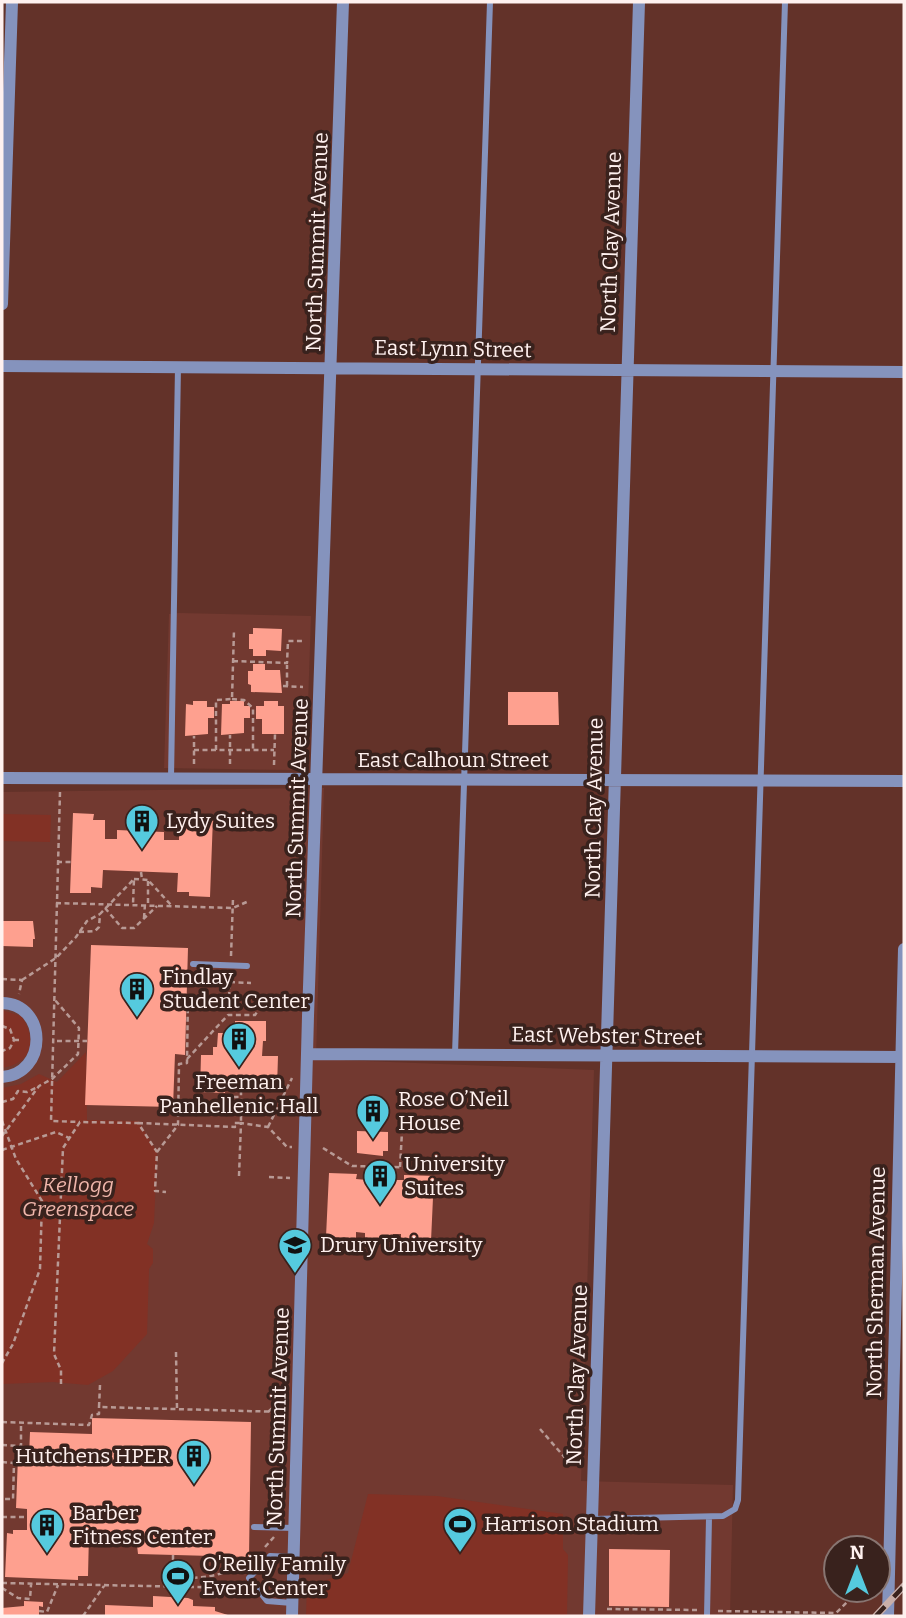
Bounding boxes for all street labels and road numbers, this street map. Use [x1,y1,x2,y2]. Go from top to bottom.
street label: North Summit Avenue [300,132,334,352]
street label: North Clay Avenue [595,151,627,333]
street label: East Lynn Street [374,335,532,363]
street label: North Summit Avenue [280,698,314,918]
street label: North Clay Avenue [579,717,609,899]
street label: East Calhoun Street [357,747,549,773]
street label: East Webster Street [511,1021,703,1051]
street label: North Sherman Avenue [861,1166,891,1398]
street label: North Clay Avenue [561,1284,593,1466]
street label: North Summit Avenue [261,1307,295,1527]

